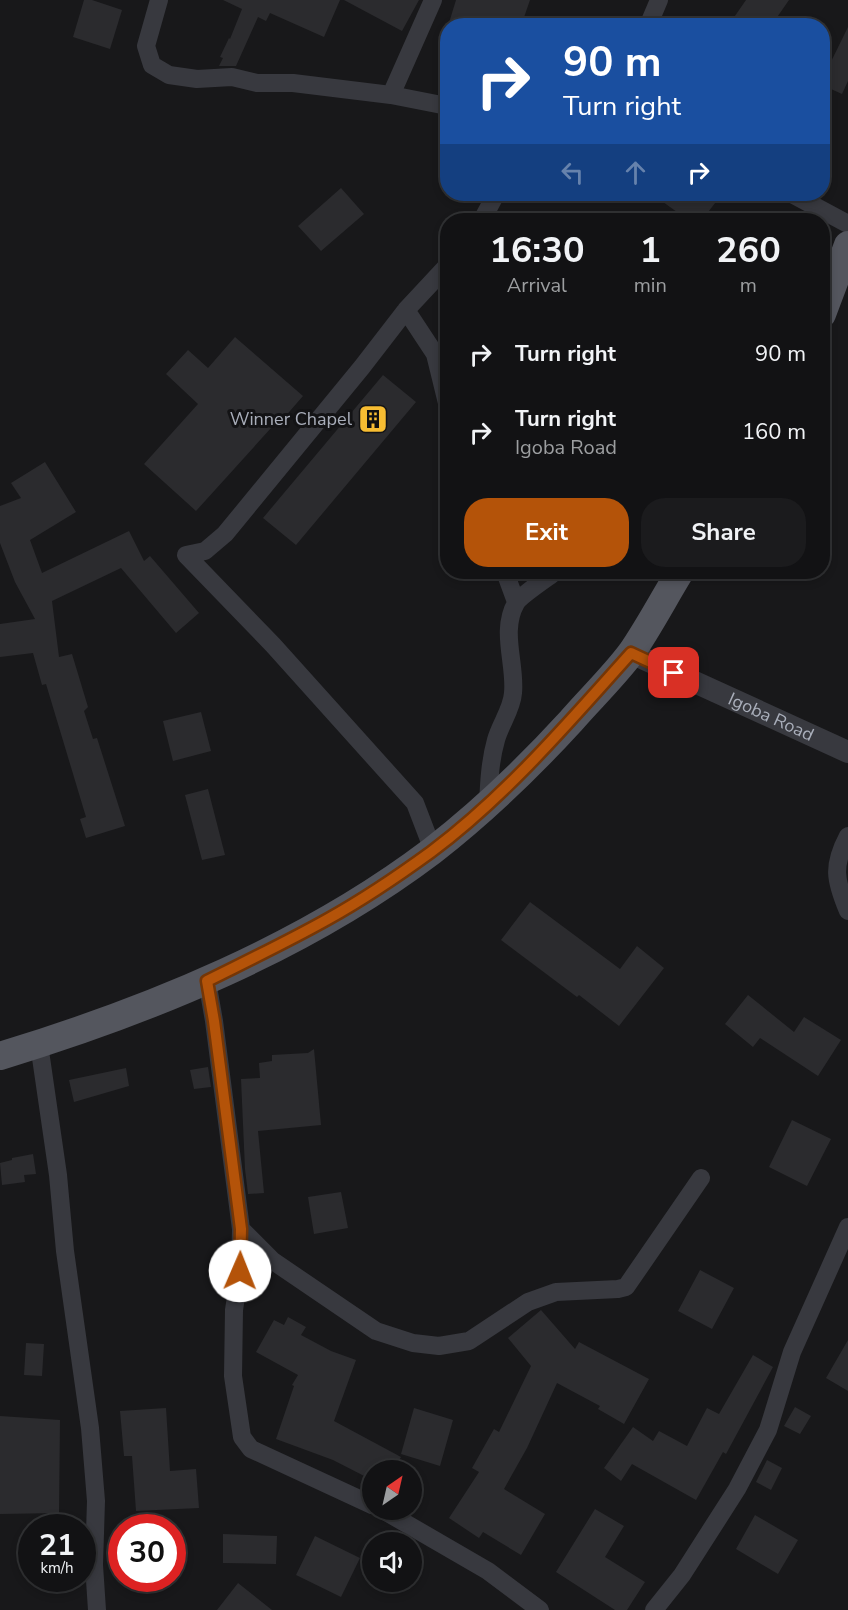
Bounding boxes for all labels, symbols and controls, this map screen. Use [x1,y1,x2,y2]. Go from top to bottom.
text: 90 m [563,34,662,91]
icon: right [464,42,542,120]
text: Turn right [563,88,681,125]
icon: left [556,156,589,189]
icon: ahead [619,156,652,189]
icon: right [682,156,715,189]
text: 16:30 [489,226,585,275]
text: 1 [639,226,661,275]
text: 260 [716,226,781,275]
text: Arrival [507,272,567,299]
text: min [634,272,667,299]
text: m [740,272,757,299]
icon: right [464,338,497,371]
text: Turn right [515,339,616,369]
text: 90 m [755,339,806,369]
building icon: Winner Chapel [357,403,389,435]
text: Turn right [515,404,616,434]
place label: Winner Chapel [230,407,353,431]
icon: right [464,416,497,449]
text: 160 m [742,417,806,447]
text: Igoba Road [515,434,617,461]
button: Exit [464,498,629,567]
button: Share [641,498,806,567]
pin [648,647,699,698]
icon: arrive [657,656,690,689]
street label: Igoba Road [724,687,818,747]
position arrow [208,1239,272,1303]
north arrow [362,1460,422,1520]
map controls [362,1460,422,1592]
speed limit sign: 30 [108,1514,186,1592]
text: 21 [39,1525,75,1566]
button: sound [362,1532,422,1592]
text: km/h [40,1558,74,1578]

